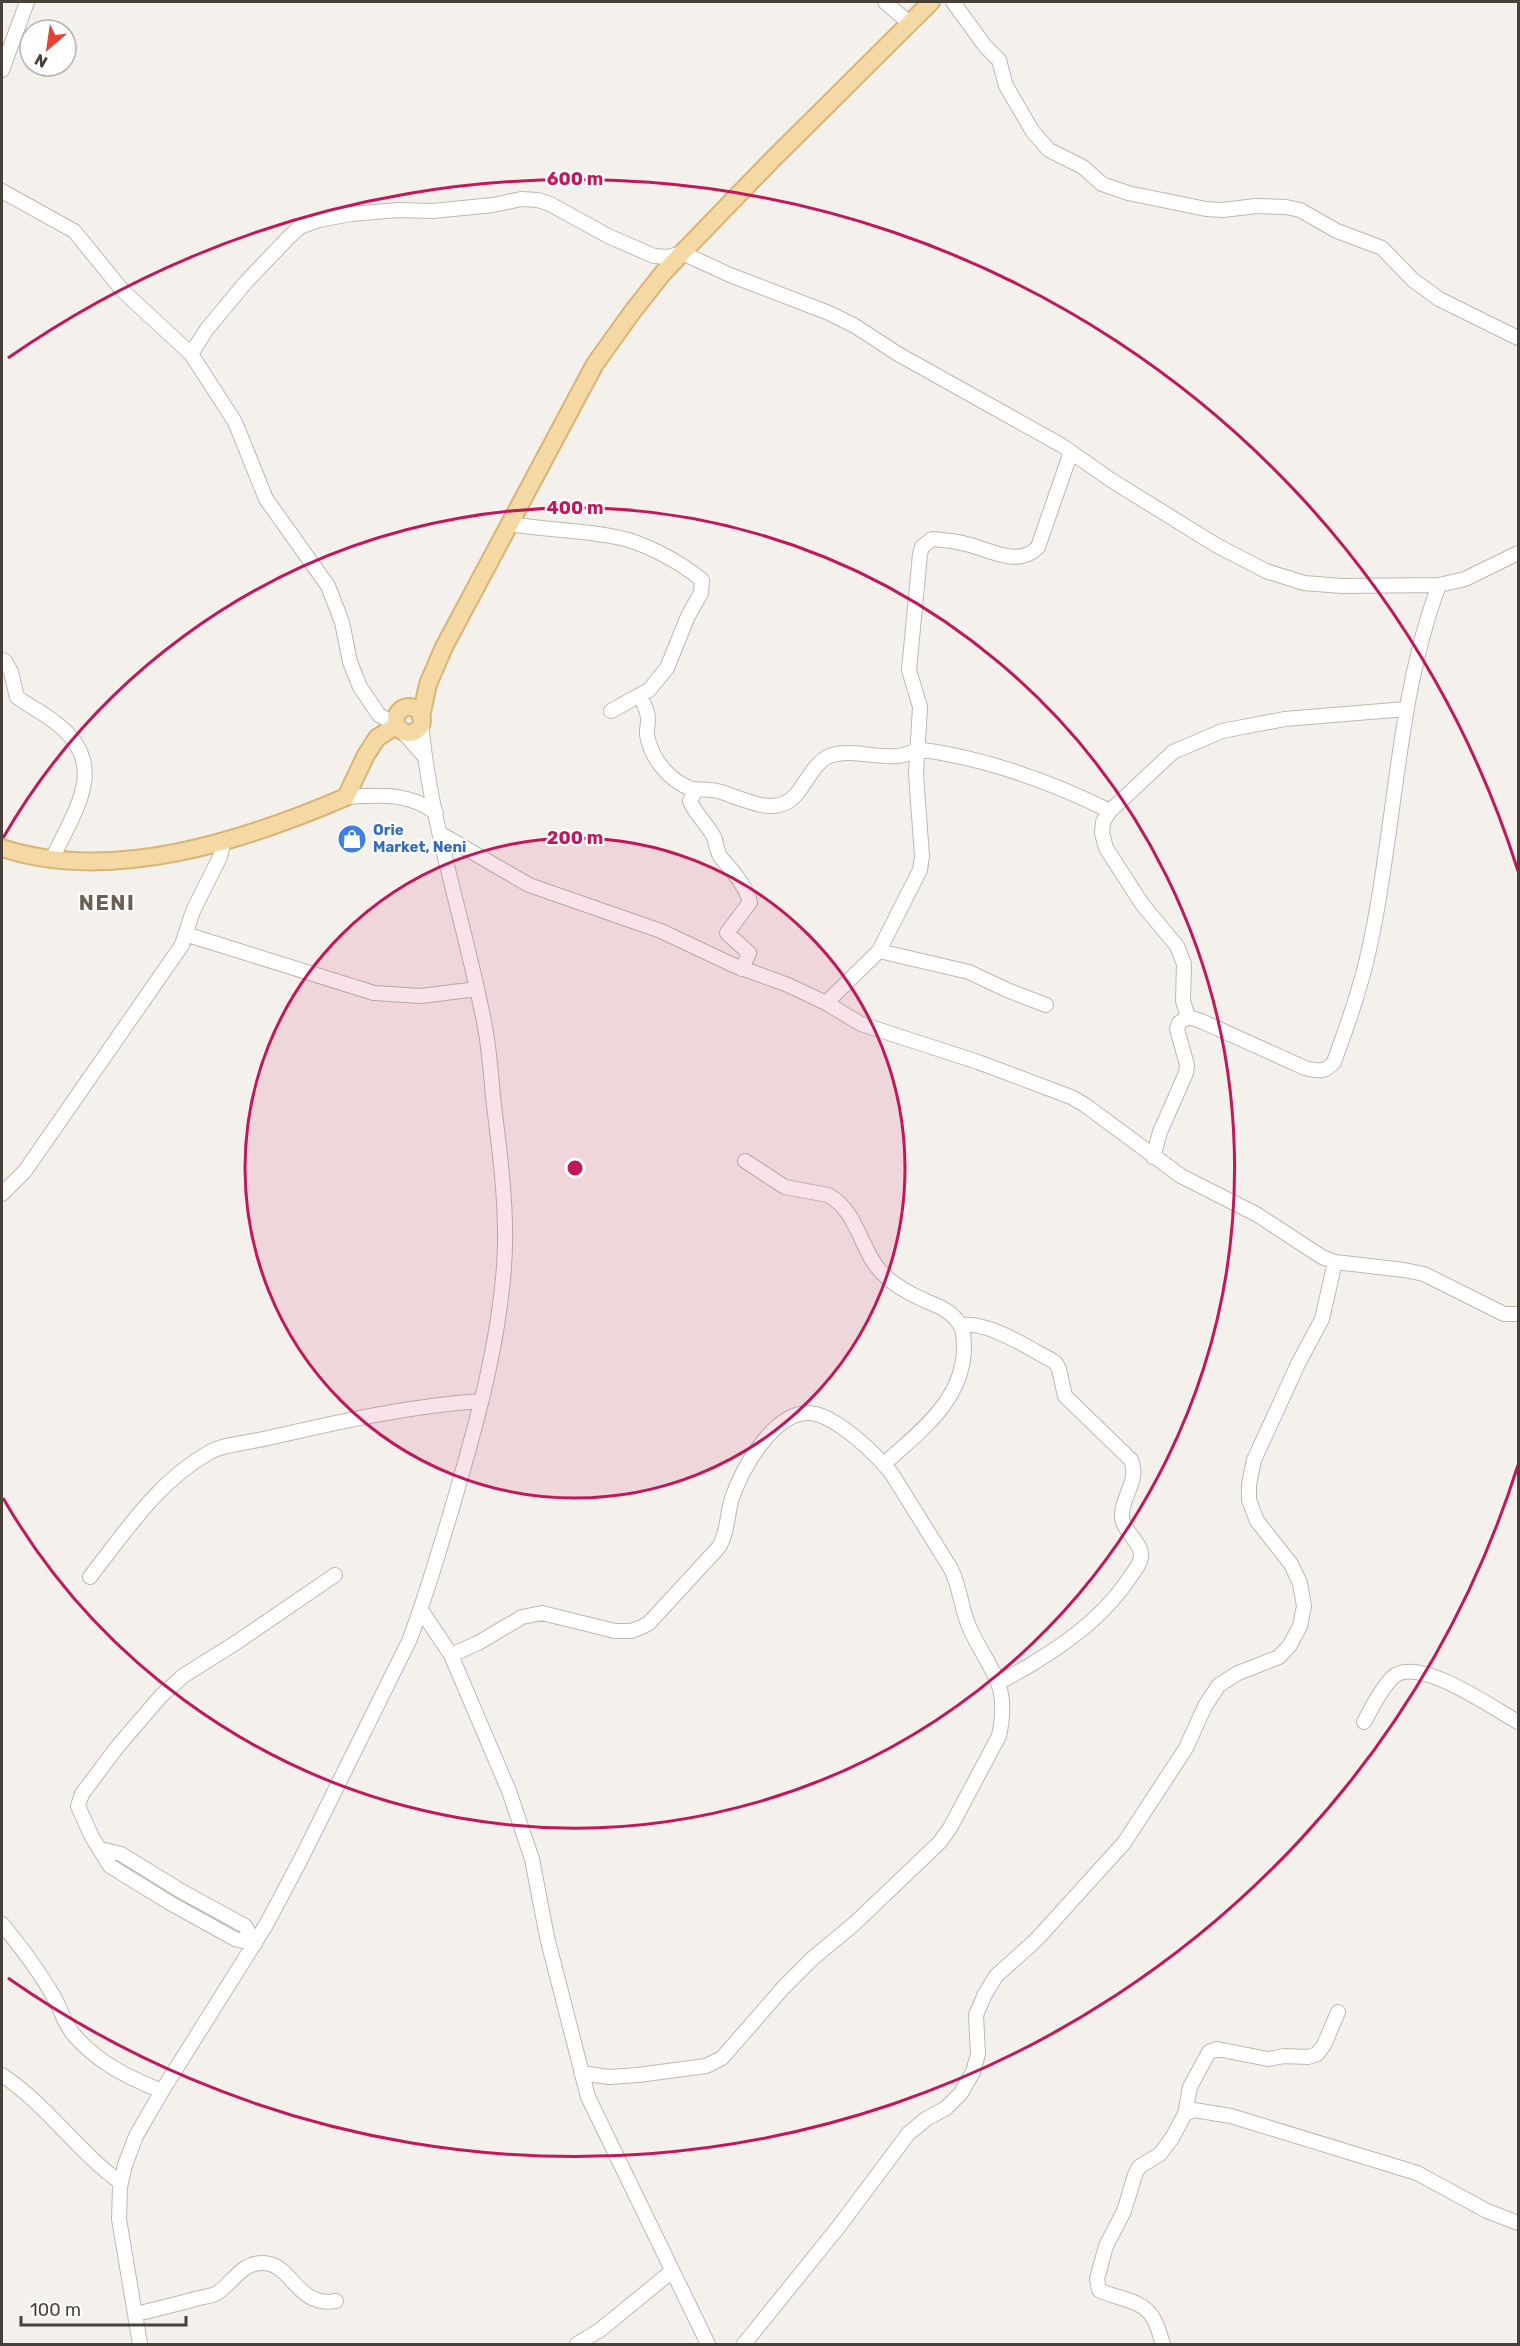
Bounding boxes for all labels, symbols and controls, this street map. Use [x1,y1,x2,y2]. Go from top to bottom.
north arrow [18,18,78,78]
text: N [31,50,51,72]
text: 600 m [547,168,603,190]
text: 400 m [546,497,604,519]
place label: Orie Market, Neni [373,821,466,856]
shop icon: Orie Market, Neni [336,823,368,855]
text: 200 m [547,827,603,849]
district label: NENI [79,890,135,915]
centre of rings [565,1158,585,1178]
scale bar [21,2289,186,2327]
text: 100 m [30,2299,81,2321]

